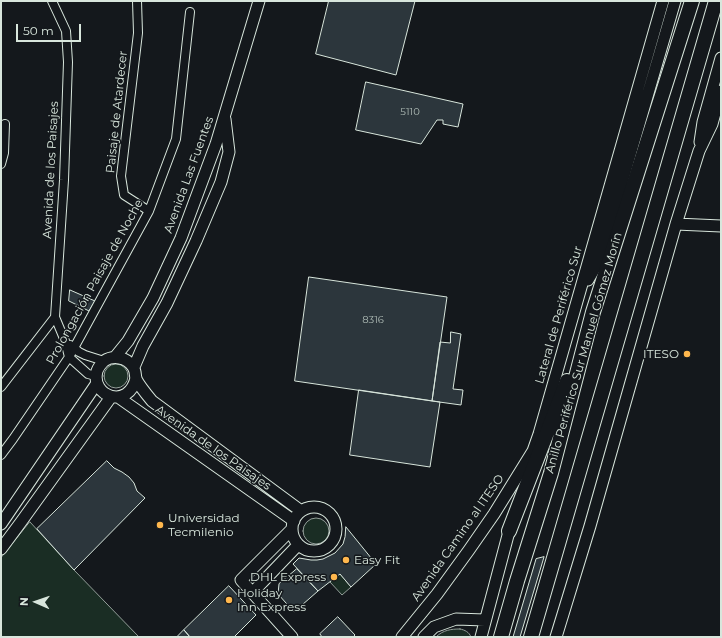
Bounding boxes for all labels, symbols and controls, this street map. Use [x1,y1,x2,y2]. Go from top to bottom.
scale bar [18,16,83,42]
text: 50 m [23,23,54,38]
street label: Paisaje de Atardecer [103,50,131,174]
street label: Avenida de los Paisajes [40,101,62,239]
house number: 5110 [400,106,420,118]
street label: Avenida Las Fuentes [161,115,217,235]
street label: Prolongación Paisaje de Noche [43,197,147,367]
street label: Anillo Periférico Sur Manuel Gómez Morín [543,231,625,475]
street label: Lateral de Periférico Sur [532,244,586,386]
house number: 8316 [362,314,384,326]
place label: ITESO [643,347,679,361]
marker: ITESO [682,349,692,359]
street label: Avenida de los Paisajes [152,403,274,493]
street label: Avenida Camino al ITESO [409,472,507,604]
place label: Universidad Tecmilenio [168,511,240,539]
marker: Universidad Tecmilenio [155,520,165,530]
place label: Easy Fit [354,553,400,567]
marker: Easy Fit [341,555,351,565]
place label: DHL Express [250,570,326,584]
marker: DHL Express [329,572,339,582]
north arrow [16,582,56,622]
place label: Holiday Inn Express [237,586,306,614]
marker: Holiday Inn Express [224,595,234,605]
text: N [17,597,31,606]

